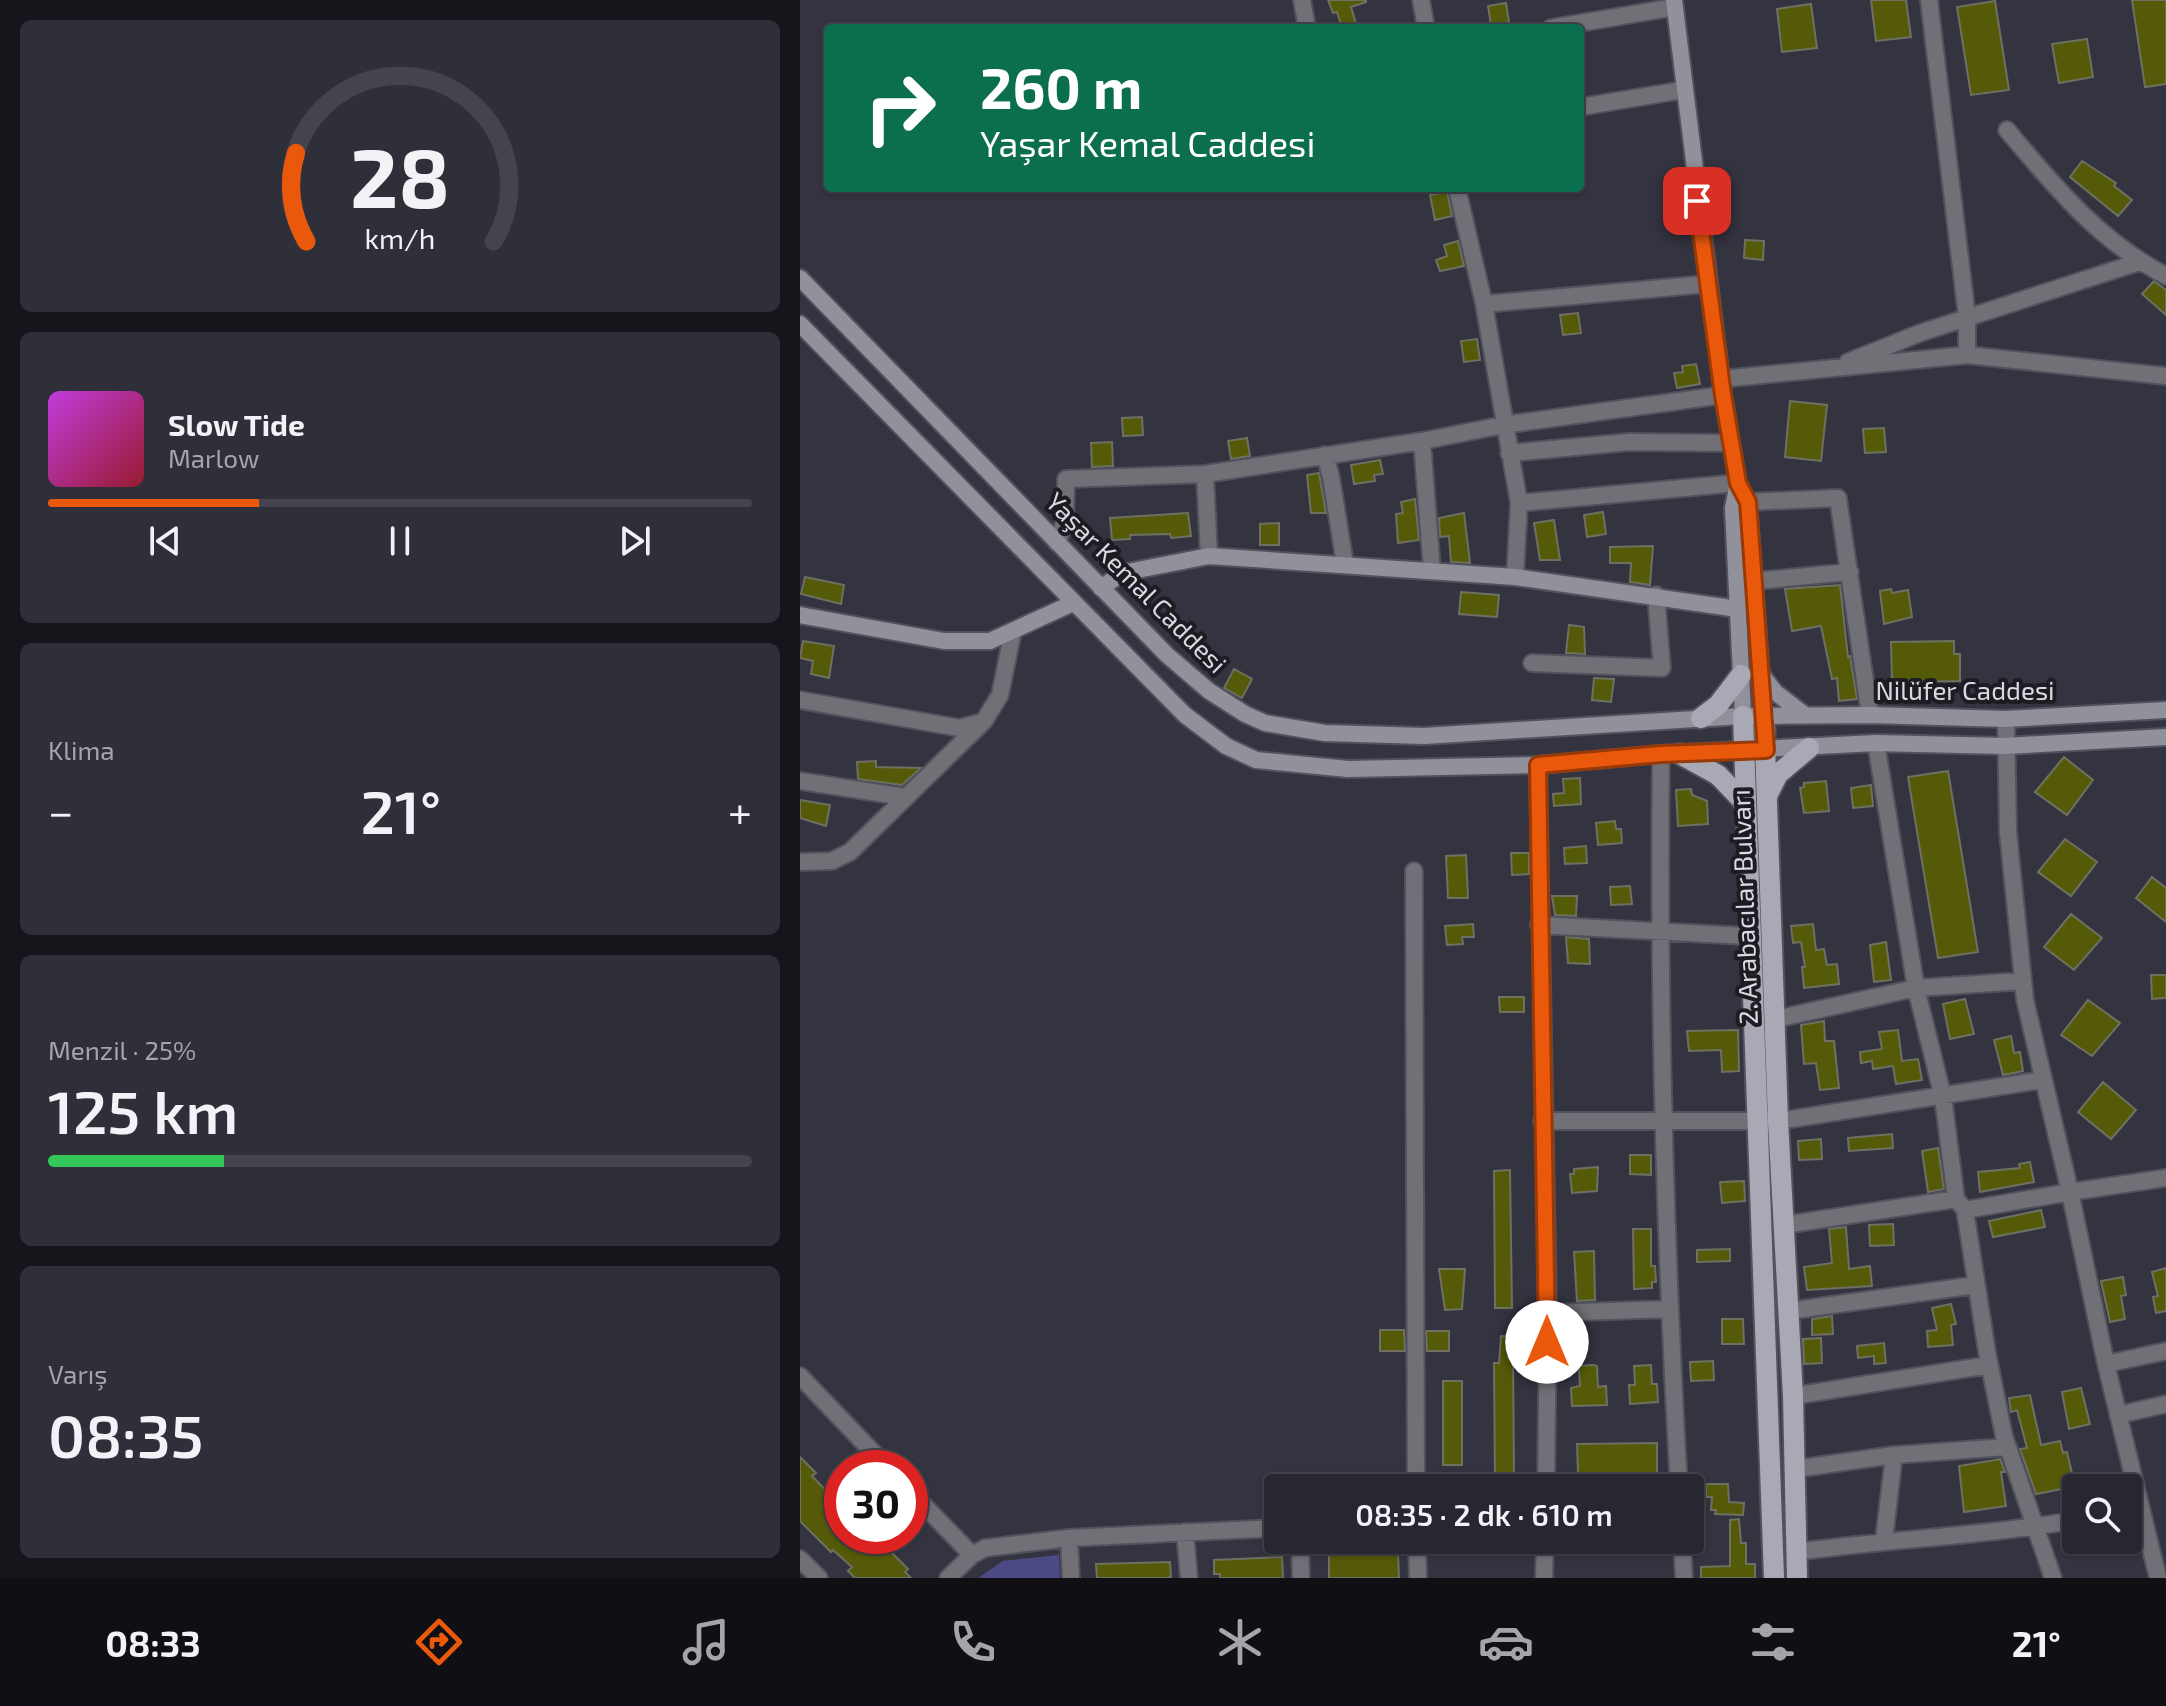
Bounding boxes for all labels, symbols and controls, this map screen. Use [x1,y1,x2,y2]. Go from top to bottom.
text: 260 m [980,53,1142,120]
icon: right [848,56,952,160]
text: Yaşar Kemal Caddesi [980,121,1315,164]
text: 28 [350,124,450,224]
pin [1663,167,1731,235]
icon: arrive [1675,179,1719,223]
text: km/h [365,220,435,255]
text: Slow Tide [168,406,305,442]
text: Marlow [168,442,259,473]
street label: Yaşar Kemal Caddesi [1039,485,1234,680]
icon: previous [143,519,187,563]
icon: pause [378,519,422,563]
icon: next [613,519,657,563]
street label: Nilüfer Caddesi [1875,674,2055,705]
text: Klima [48,734,115,765]
text: 21° [360,774,441,846]
text: − [48,784,74,837]
text: + [728,784,752,837]
street label: 2. Arabacılar Bulvarı [1724,789,1763,1025]
text: Menzil · 25% [48,1034,196,1065]
text: 125 km [48,1074,238,1146]
position arrow [1505,1300,1589,1384]
text: Varış [48,1358,108,1389]
text: 08:35 [48,1398,203,1470]
speed limit sign: 30 [824,1450,928,1554]
map controls [2062,1474,2142,1554]
button: search [2062,1474,2142,1554]
text: 08:35 · 2 dk · 610 m [1355,1496,1613,1532]
icon: directions [411,1614,467,1670]
icon: music [678,1614,734,1670]
icon: phone [945,1614,1001,1670]
icon: climate [1212,1614,1268,1670]
icon: car [1478,1614,1534,1670]
icon: filters [1745,1614,1801,1670]
text: 08:33 [105,1621,201,1664]
text: 21° [2012,1621,2061,1664]

